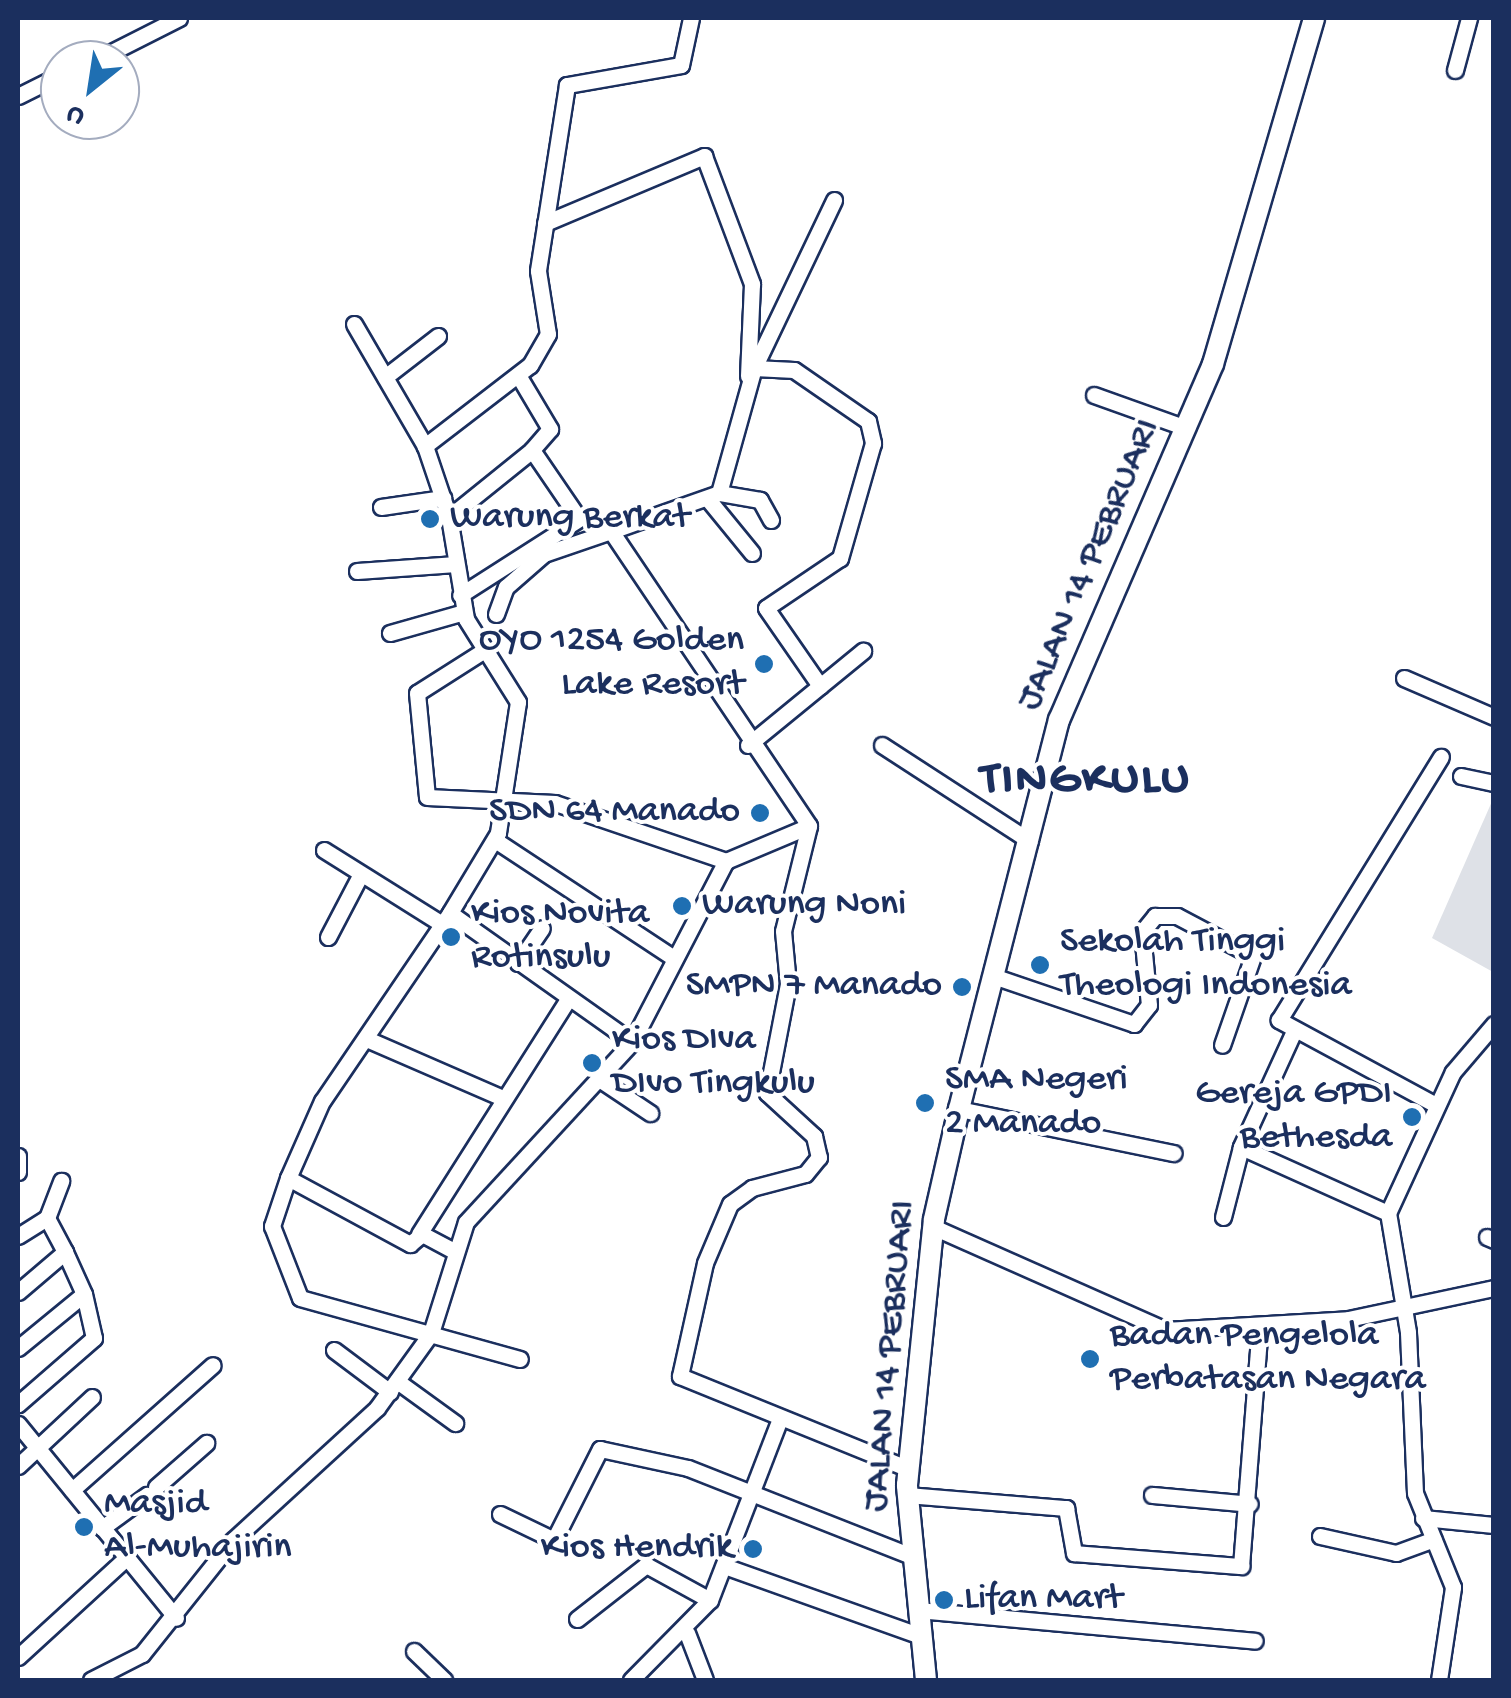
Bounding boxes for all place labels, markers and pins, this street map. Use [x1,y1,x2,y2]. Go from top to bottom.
place label: Warung Berkat [450,496,689,542]
marker: Warung Berkat [419,508,441,530]
place label: OYO 1254 Golden Lake Resort [479,619,744,708]
marker: OYO 1254 Golden Lake Resort [753,653,775,675]
place label: SDN 64 Manado [489,790,740,836]
marker: SDN 64 Manado [749,802,771,824]
place label: Warung Noni [702,883,906,929]
place label: Kios Novita Rotinsulu [471,892,649,982]
marker: Warung Noni [671,895,693,917]
place label: Sekolah Tinggi Theologi Indonesia [1060,920,1351,1009]
marker: Kios Novita Rotinsulu [440,926,462,948]
marker: Sekolah Tinggi Theologi Indonesia [1029,954,1051,976]
place label: SMPN 7 Manado [686,964,942,1010]
marker: SMPN 7 Manado [951,976,973,998]
place label: Kios DIva DIvo Tingkulu [612,1018,815,1108]
marker: Kios DIva DIvo Tingkulu [581,1052,603,1074]
place label: SMA Negeri 2 Manado [945,1058,1128,1148]
place label: Gereja GPDI Bethesda [1195,1072,1392,1162]
marker: SMA Negeri 2 Manado [914,1092,936,1114]
marker: Gereja GPDI Bethesda [1401,1106,1423,1128]
place label: Badan Pengelola Perbatasan Negara [1110,1314,1426,1404]
marker: Badan Pengelola Perbatasan Negara [1079,1348,1101,1370]
place label: Masjid Al-Muhajirin [104,1482,291,1572]
marker: Masjid Al-Muhajirin [73,1516,95,1538]
place label: Kios Hendrik [541,1526,733,1572]
marker: Kios Hendrik [742,1538,764,1560]
place label: Lifan Mart [964,1577,1122,1623]
marker: Lifan Mart [933,1589,955,1611]

